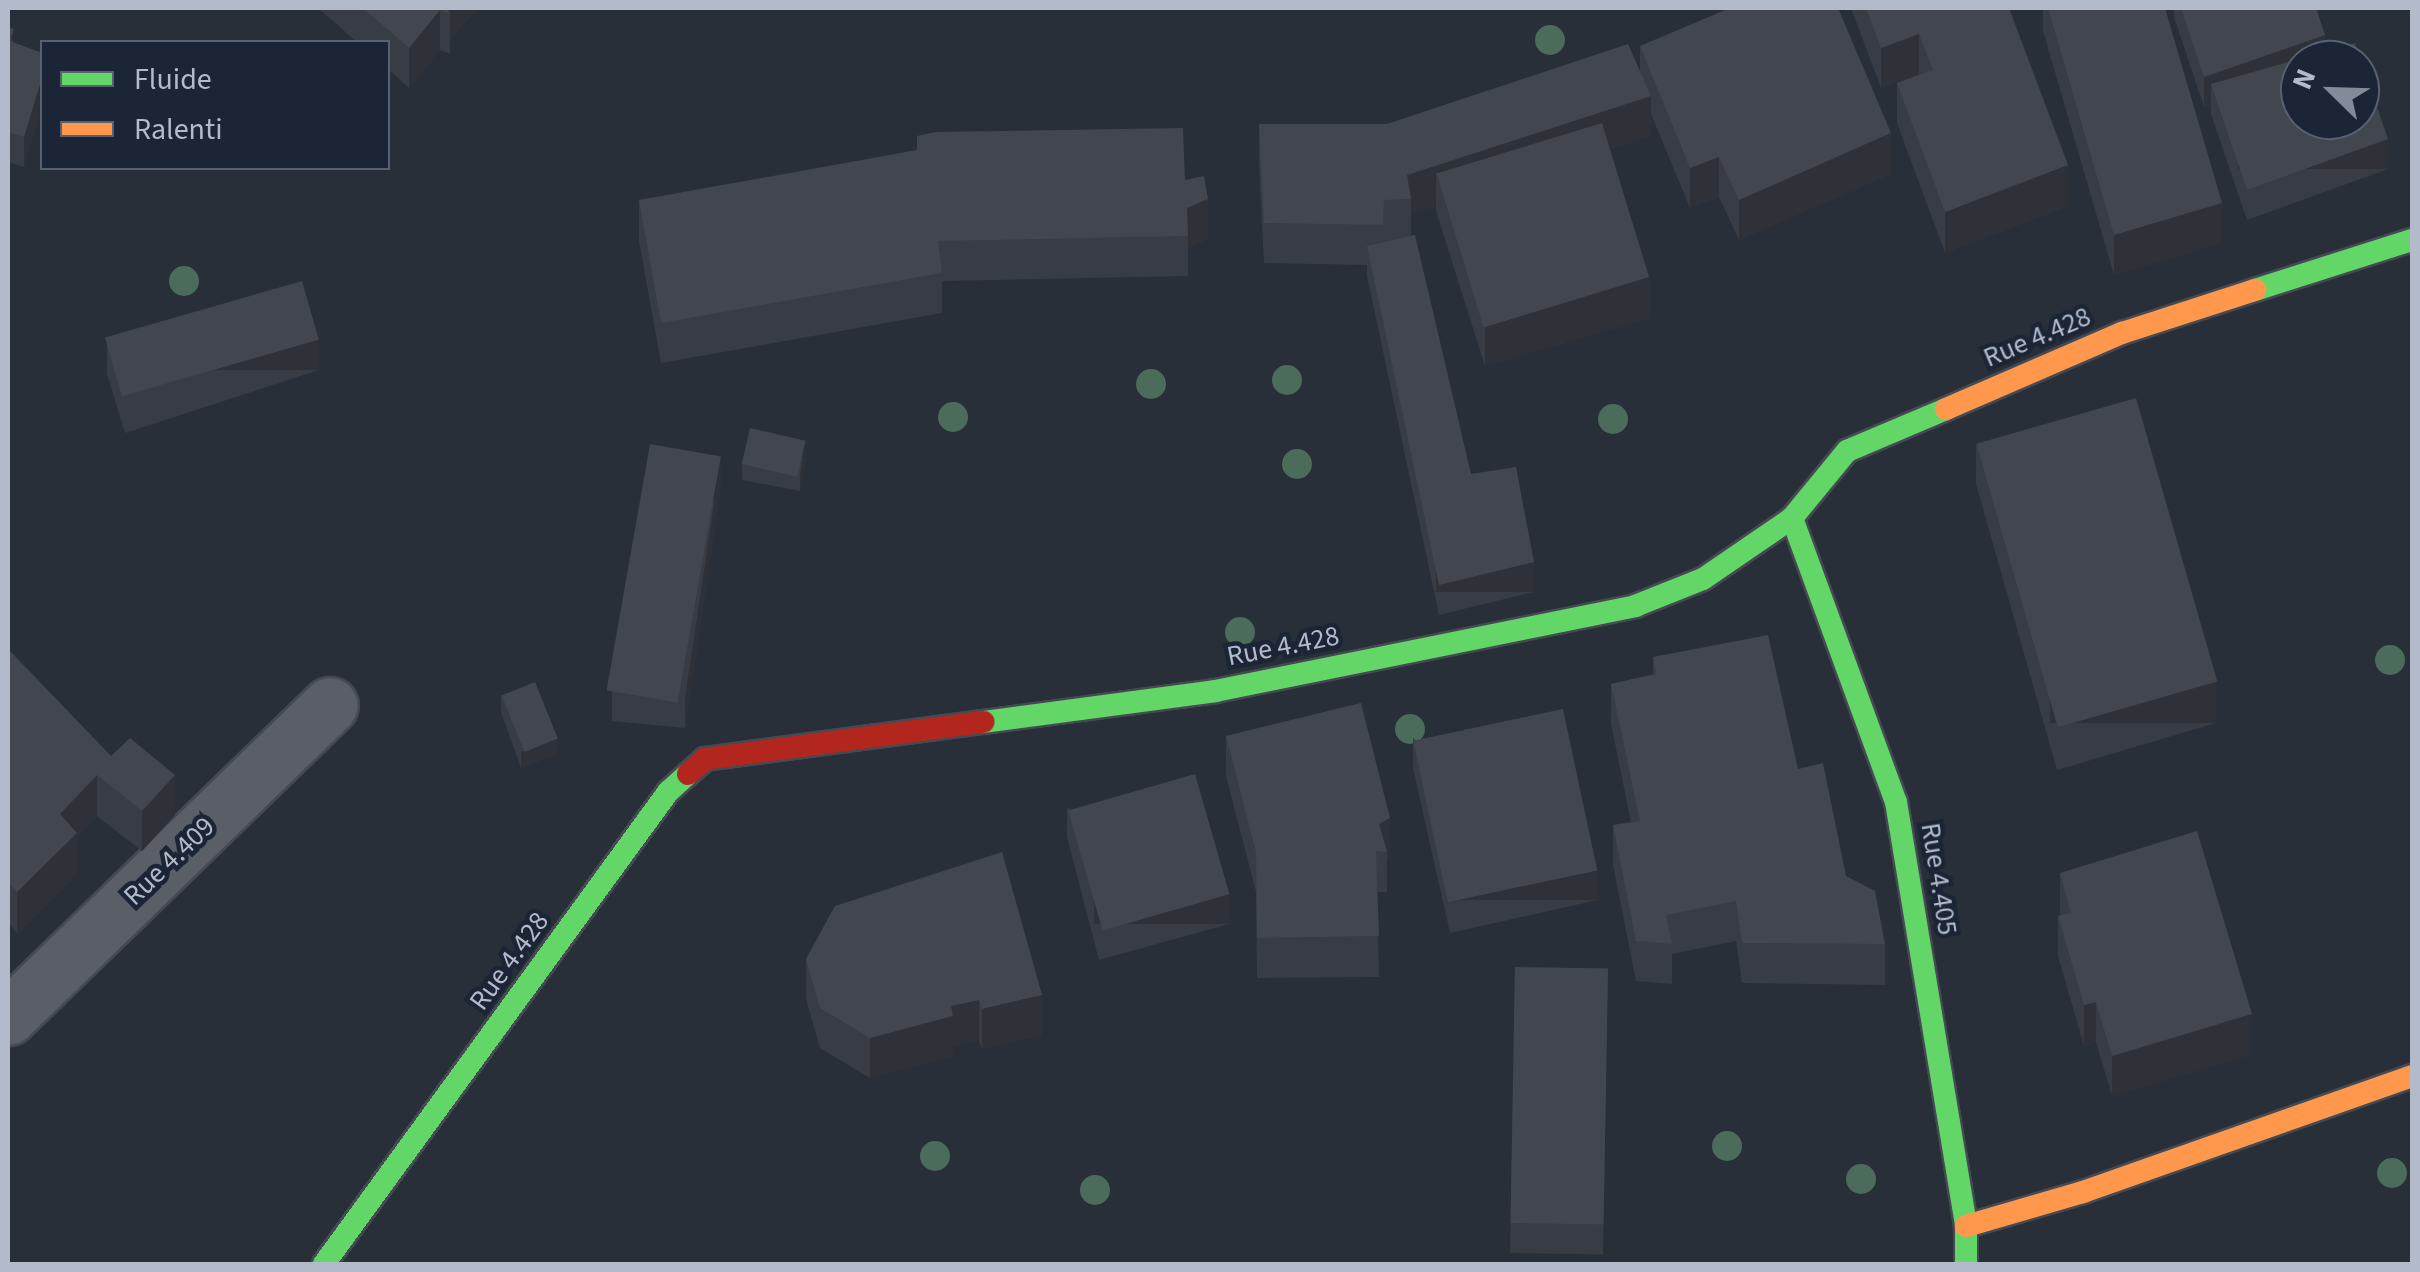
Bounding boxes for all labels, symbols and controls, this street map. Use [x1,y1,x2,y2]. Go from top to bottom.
legend [40,40,390,170]
north arrow [2280,40,2380,140]
text: Fluide [134,58,212,101]
text: N [2282,63,2326,95]
text: Ralenti [134,108,223,151]
street label: Rue 4.428 [1978,299,2096,375]
street label: Rue 4.428 [1224,619,1342,673]
street label: Rue 4.409 [117,810,221,912]
street label: Rue 4.405 [1914,820,1964,938]
street label: Rue 4.428 [462,905,556,1017]

